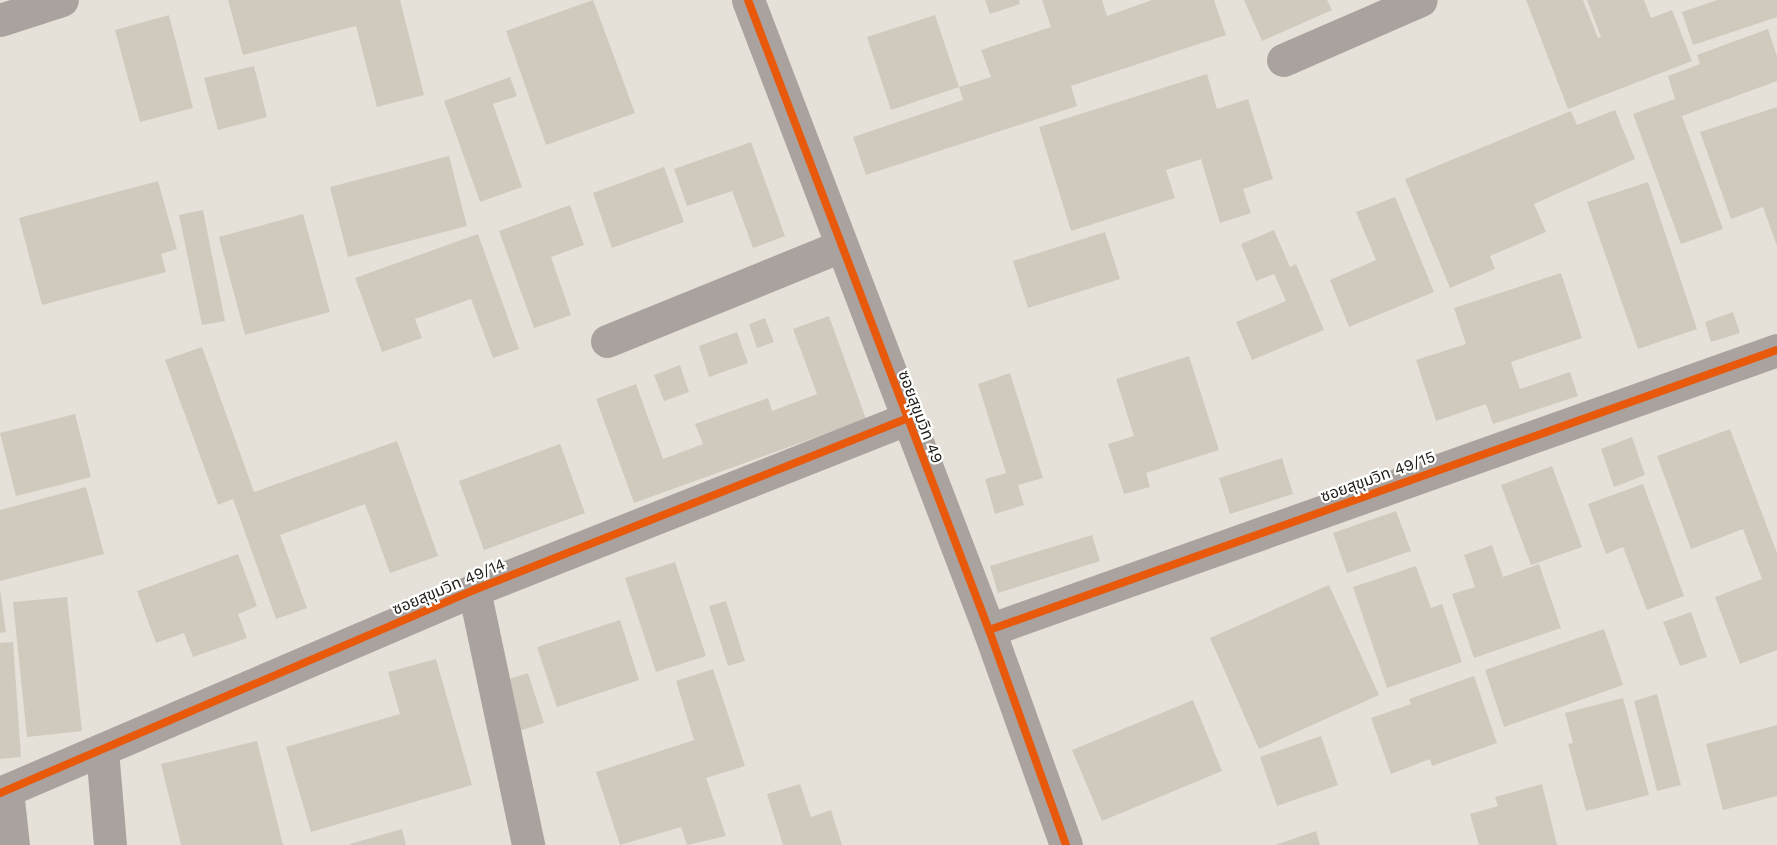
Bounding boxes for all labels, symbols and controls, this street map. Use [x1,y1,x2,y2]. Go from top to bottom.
street label: ซอยสุขุมวิท 49 [893,368,947,466]
street label: ซอยสุขุมวิท 49/15 [1318,447,1438,507]
street label: ซอยสุขุมวิท 49/14 [390,555,508,619]

